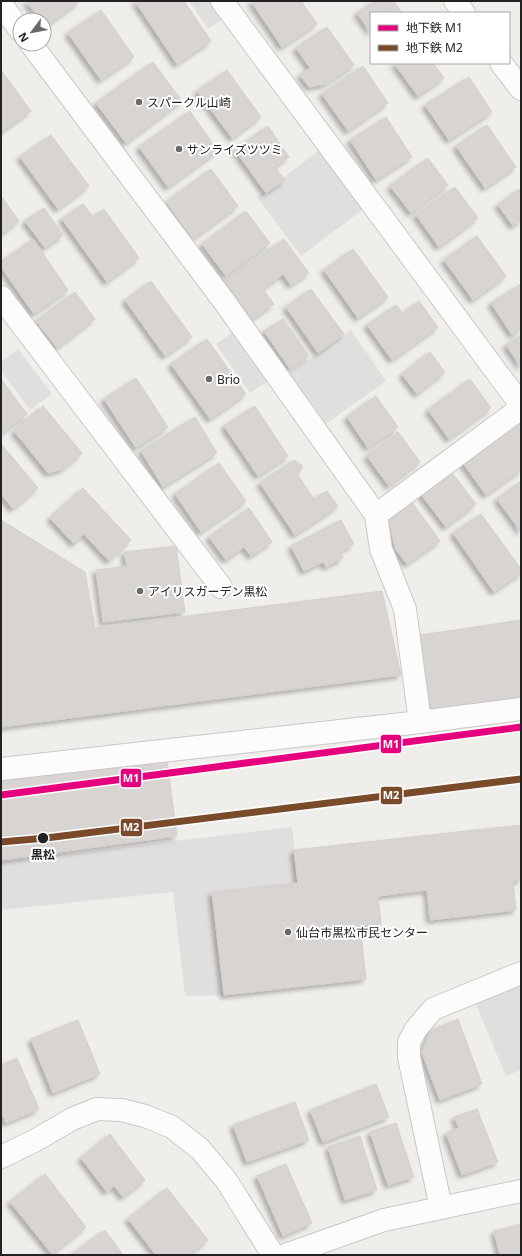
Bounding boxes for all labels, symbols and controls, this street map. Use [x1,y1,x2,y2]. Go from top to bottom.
north arrow [12,12,52,52]
legend [370,12,510,64]
text: 地下鉄 M1 [406,19,463,36]
text: N [14,30,32,45]
text: 地下鉄 M2 [406,39,463,56]
place label: スパークル山崎 [147,94,231,111]
marker: スパークル山崎 [134,97,144,107]
place label: サンライズツツミ [187,141,283,158]
marker: サンライズツツミ [174,144,184,154]
place label: Brio [217,371,240,388]
marker: Brio [204,374,214,384]
place label: アイリスガーデン黒松 [148,583,267,600]
marker: アイリスガーデン黒松 [135,586,145,596]
line badge: M1 [380,734,402,754]
text: M1 [383,736,399,751]
line badge: M1 [120,768,142,788]
text: M1 [123,770,139,785]
line badge: M2 [380,786,403,805]
text: M2 [383,787,399,802]
line badge: M2 [120,818,143,837]
text: M2 [123,819,139,834]
marker: 黒松 [36,831,50,845]
place label: 黒松 [31,846,55,863]
place label: 仙台市黒松市民センター [296,924,428,941]
marker: 仙台市黒松市民センター [283,927,293,937]

